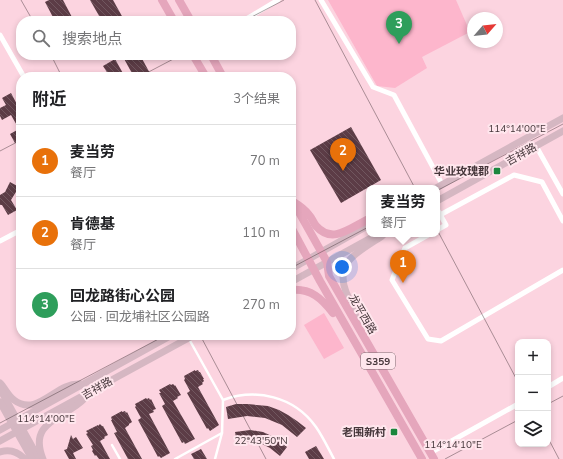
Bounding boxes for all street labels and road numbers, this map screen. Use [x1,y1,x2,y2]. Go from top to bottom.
street label: 吉祥路 [503,140,539,169]
street label: 龙平西路 [345,291,380,337]
road number: S359 [361,353,395,369]
street label: 吉祥路 [79,374,115,403]

